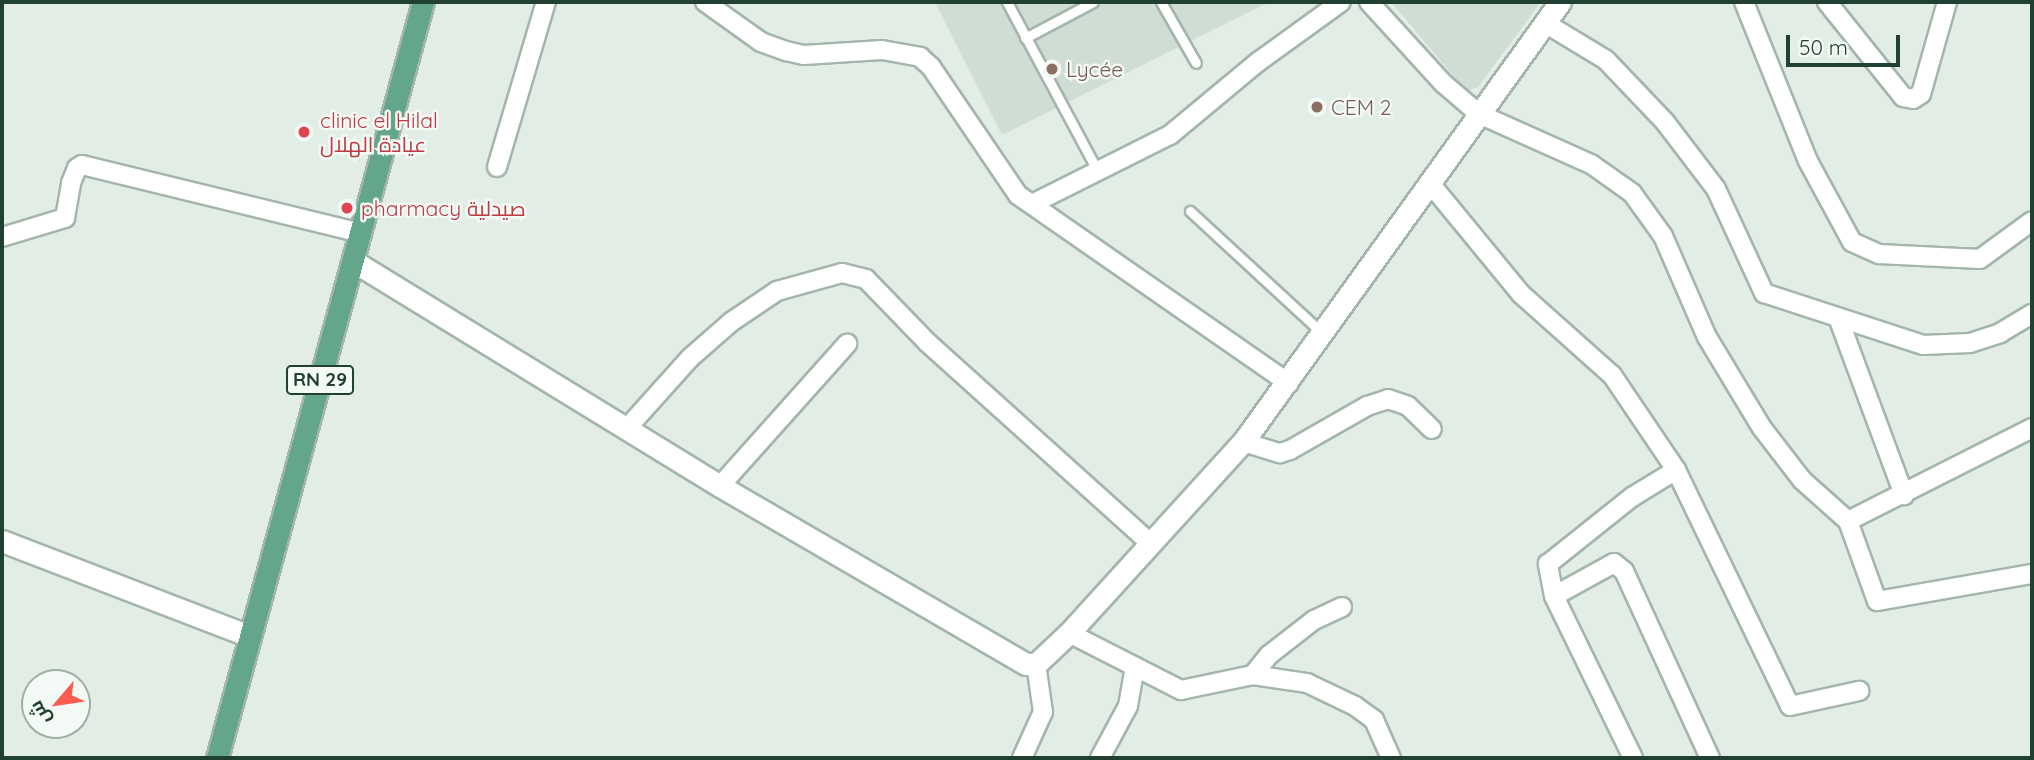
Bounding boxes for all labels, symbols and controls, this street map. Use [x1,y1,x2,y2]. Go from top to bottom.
scale bar [1789,21,1903,65]
text: 50 m [1799,34,1848,60]
place label: Lycée [1066,56,1123,82]
marker: Lycée [1044,61,1060,77]
place label: CEM 2 [1331,94,1391,120]
marker: CEM 2 [1309,99,1325,115]
place label: clinic el Hilal عيادة الهلال [320,107,438,157]
marker: clinic el Hilal عيادة الهلال [294,122,314,142]
place label: pharmacy صيدلية [361,195,526,221]
marker: pharmacy صيدلية [339,200,355,216]
road number: RN 29 [285,364,355,396]
north arrow [21,669,91,739]
text: ش [23,697,56,730]

